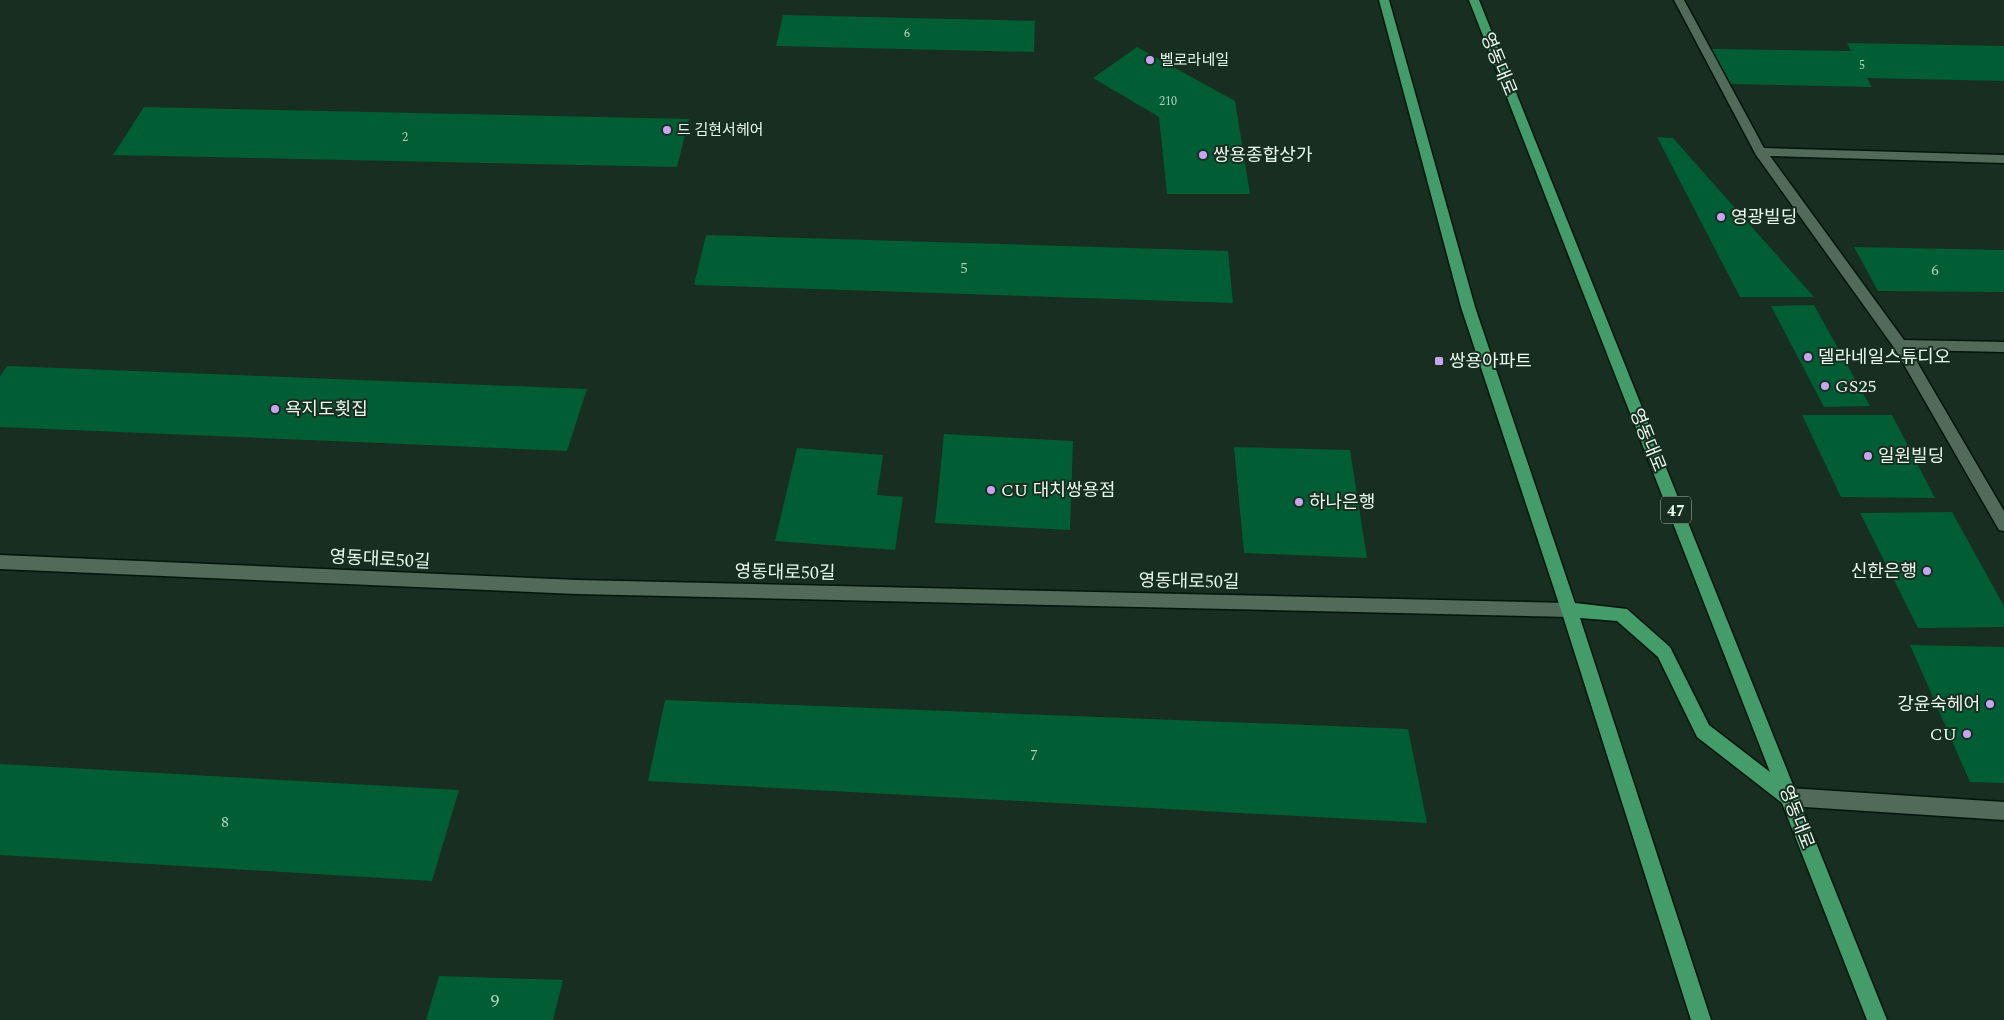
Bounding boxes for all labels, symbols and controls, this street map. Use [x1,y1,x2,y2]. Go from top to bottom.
house number: 6 [904,24,910,43]
street label: 영동대로 [1474,28,1523,100]
place label: 벨로라네일 [1160,49,1229,72]
marker: 벨로라네일 [1144,54,1156,66]
house number: 5 [1859,56,1865,75]
house number: 210 [1159,92,1177,111]
place label: 드 김현서헤어 [677,119,764,142]
marker: 드 김현서헤어 [661,124,673,136]
house number: 2 [402,128,408,147]
place label: 쌍용종합상가 [1213,142,1313,169]
marker: 쌍용종합상가 [1197,149,1209,161]
place label: 영광빌딩 [1731,204,1797,231]
marker: 영광빌딩 [1715,211,1727,223]
house number: 5 [960,257,968,280]
house number: 6 [1931,259,1939,282]
place label: 델라네일스튜디오 [1818,344,1950,371]
place label: 쌍용아파트 [1449,348,1532,375]
marker: 델라네일스튜디오 [1802,351,1814,363]
marker: 쌍용아파트 [1433,355,1445,367]
place label: GS25 [1835,373,1876,400]
marker: GS25 [1819,380,1831,392]
place label: 욕지도횟집 [285,396,368,423]
marker: 욕지도횟집 [269,403,281,415]
street label: 영동대로 [1623,404,1672,476]
place label: 일원빌딩 [1878,443,1944,470]
marker: 일원빌딩 [1862,450,1874,462]
place label: CU 대치쌍용점 [1001,477,1116,504]
marker: CU 대치쌍용점 [985,484,997,496]
place label: 하나은행 [1309,489,1375,516]
marker: 하나은행 [1293,496,1305,508]
road number: 47 [1661,496,1691,524]
street label: 영동대로50길 [329,543,431,576]
street label: 영동대로50길 [734,558,836,587]
place label: 신한은행 [1851,558,1917,585]
marker: 신한은행 [1921,565,1933,577]
street label: 영동대로50길 [1138,567,1240,596]
place label: 강윤숙헤어 [1897,691,1980,718]
marker: 강윤숙헤어 [1984,698,1996,710]
place label: CU [1930,721,1957,748]
marker: CU [1961,728,1973,740]
house number: 7 [1030,744,1038,767]
street label: 영동대로 [1772,781,1821,853]
house number: 8 [221,811,229,834]
house number: 9 [491,987,500,1014]

